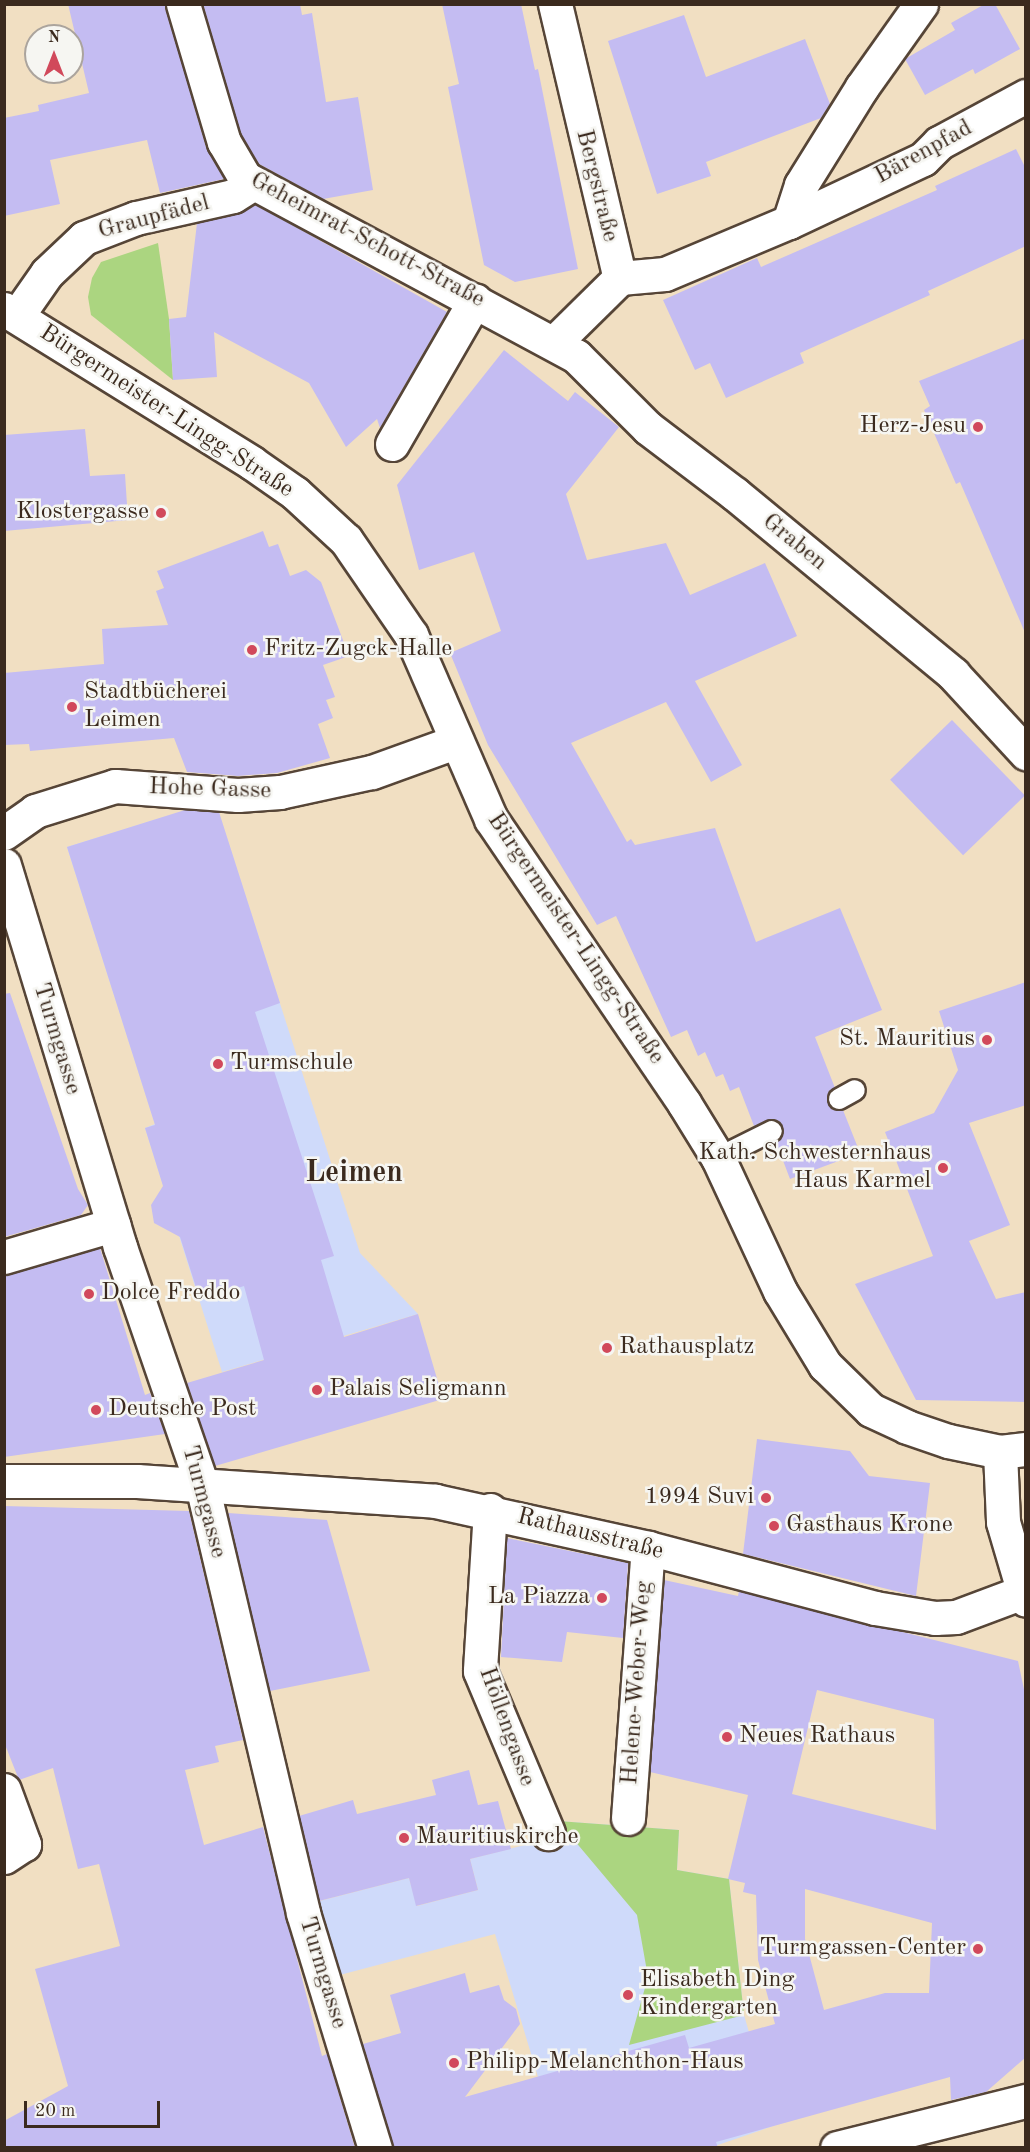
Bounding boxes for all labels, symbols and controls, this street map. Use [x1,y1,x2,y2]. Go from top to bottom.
north arrow [24,24,84,84]
text: N [48,30,60,46]
street label: Bärenpfad [870,114,978,192]
street label: Bergstraße [568,127,624,245]
street label: Geheimrat-Schott-Straße [245,167,489,315]
street label: Graupfädel [95,189,213,247]
street label: Bürgermeister-Lingg-Straße [34,319,298,505]
place label: Herz-Jesu [860,413,966,441]
marker: Herz-Jesu [971,420,985,434]
place label: Klostergasse [16,499,149,527]
marker: Klostergasse [154,506,168,520]
street label: Graben [756,508,832,578]
place label: Fritz-Zugck-Halle [264,636,452,664]
marker: Fritz-Zugck-Halle [245,643,259,657]
place label: Stadtbücherei Leimen [84,679,227,735]
marker: Stadtbücherei Leimen [65,700,79,714]
street label: Hohe Gasse [148,773,272,807]
street label: Bürgermeister-Lingg-Straße [480,808,670,1070]
street label: Turmgasse [25,980,87,1098]
place label: St. Mauritius [839,1026,975,1054]
marker: St. Mauritius [980,1033,994,1047]
place label: Turmschule [230,1050,353,1078]
marker: Turmschule [211,1057,225,1071]
place label: Kath. Schwesternhaus Haus Karmel [698,1140,931,1196]
district label: Leimen [305,1155,403,1191]
marker: Kath. Schwesternhaus Haus Karmel [936,1161,950,1175]
place label: Dolce Freddo [101,1280,240,1308]
marker: Dolce Freddo [82,1287,96,1301]
place label: Rathausplatz [619,1334,754,1362]
marker: Rathausplatz [600,1341,614,1355]
place label: Palais Seligmann [329,1376,507,1404]
marker: Palais Seligmann [310,1383,324,1397]
place label: Deutsche Post [108,1396,256,1424]
marker: Deutsche Post [89,1403,103,1417]
street label: Turmgasse [174,1442,232,1562]
place label: 1994 Suvi [645,1484,754,1512]
marker: 1994 Suvi [759,1491,773,1505]
street label: Rathausstraße [514,1503,666,1567]
place label: Gasthaus Krone [786,1512,953,1540]
marker: Gasthaus Krone [767,1519,781,1533]
street label: Helene-Weber-Weg [617,1580,659,1786]
place label: La Piazza [488,1584,590,1612]
marker: La Piazza [595,1591,609,1605]
street label: Höllengasse [471,1664,541,1790]
place label: Neues Rathaus [739,1723,895,1751]
marker: Neues Rathaus [720,1730,734,1744]
place label: Mauritiuskirche [416,1824,579,1852]
marker: Mauritiuskirche [397,1831,411,1845]
street label: Turmgasse [291,1914,353,2032]
place label: Turmgassen-Center [759,1935,966,1963]
marker: Turmgassen-Center [971,1942,985,1956]
place label: Elisabeth Ding Kindergarten [640,1967,794,2023]
marker: Elisabeth Ding Kindergarten [621,1988,635,2002]
place label: Philipp-Melanchthon-Haus [466,2049,744,2077]
marker: Philipp-Melanchthon-Haus [447,2056,461,2070]
scale bar [27,2089,164,2127]
text: 20 m [35,2102,75,2120]

